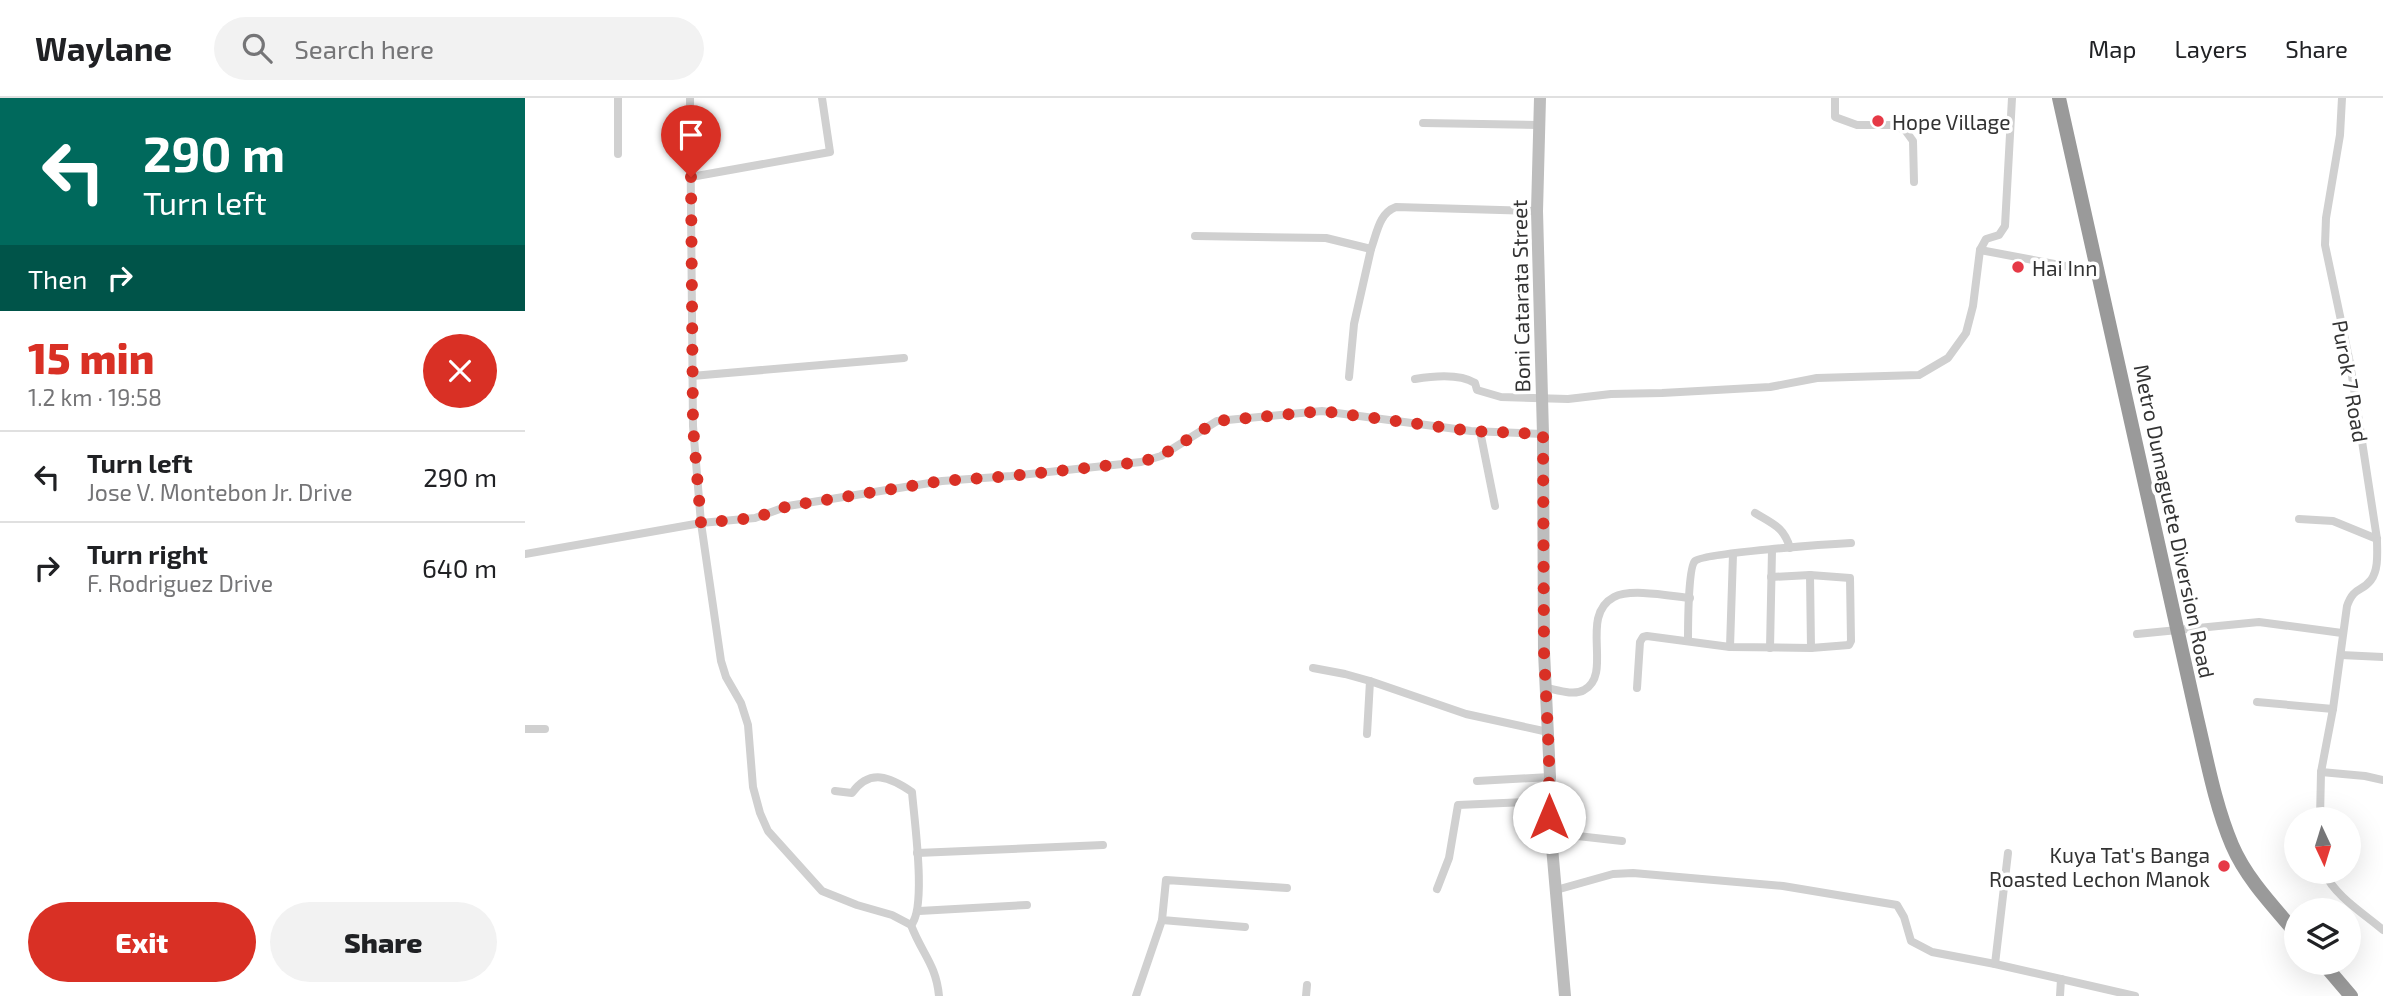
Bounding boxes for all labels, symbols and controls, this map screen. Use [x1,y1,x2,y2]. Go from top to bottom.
search box [214,17,704,80]
text: Waylane [35,28,172,68]
icon: search [238,29,276,67]
text: Search here [294,33,434,64]
text: Map [2088,34,2136,63]
text: Layers [2174,34,2247,63]
text: Share [2285,34,2348,63]
pin [661,105,721,177]
place label: Hope Village [1892,109,2011,134]
marker: Hope Village [1870,113,1886,129]
icon: arrive [672,116,710,154]
text: 290 m [143,123,285,182]
icon: left [28,126,119,217]
text: Turn left [143,183,267,221]
street label: Boni Catarata Street [1506,199,1534,393]
place label: Hai Inn [2032,255,2097,280]
icon: right [101,259,139,297]
marker: Hai Inn [2010,259,2026,275]
text: Then [28,263,87,294]
street label: Purok 7 Road [2328,318,2374,444]
text: 15 min [28,332,154,382]
button: close [423,334,497,408]
street label: Metro Dumaguete Diversion Road [2129,362,2221,680]
text: 1.2 km · 19:58 [28,383,162,411]
text: Turn left [87,447,193,478]
icon: left [28,458,66,496]
text: 290 m [423,461,497,492]
text: Jose V. Montebon Jr. Drive [87,478,353,506]
text: Turn right [87,538,208,569]
icon: right [28,549,66,587]
text: 640 m [422,552,497,583]
text: F. Rodriguez Drive [87,569,273,597]
position arrow [1512,780,1586,854]
north arrow [2284,807,2361,884]
map controls [2284,807,2361,975]
place label: Kuya Tat's Banga Roasted Lechon Manok [1989,842,2210,891]
marker: Kuya Tat's Banga Roasted Lechon Manok [2216,858,2232,874]
button: layers [2284,898,2361,975]
button: Exit [28,902,256,982]
button: Share [270,902,497,982]

